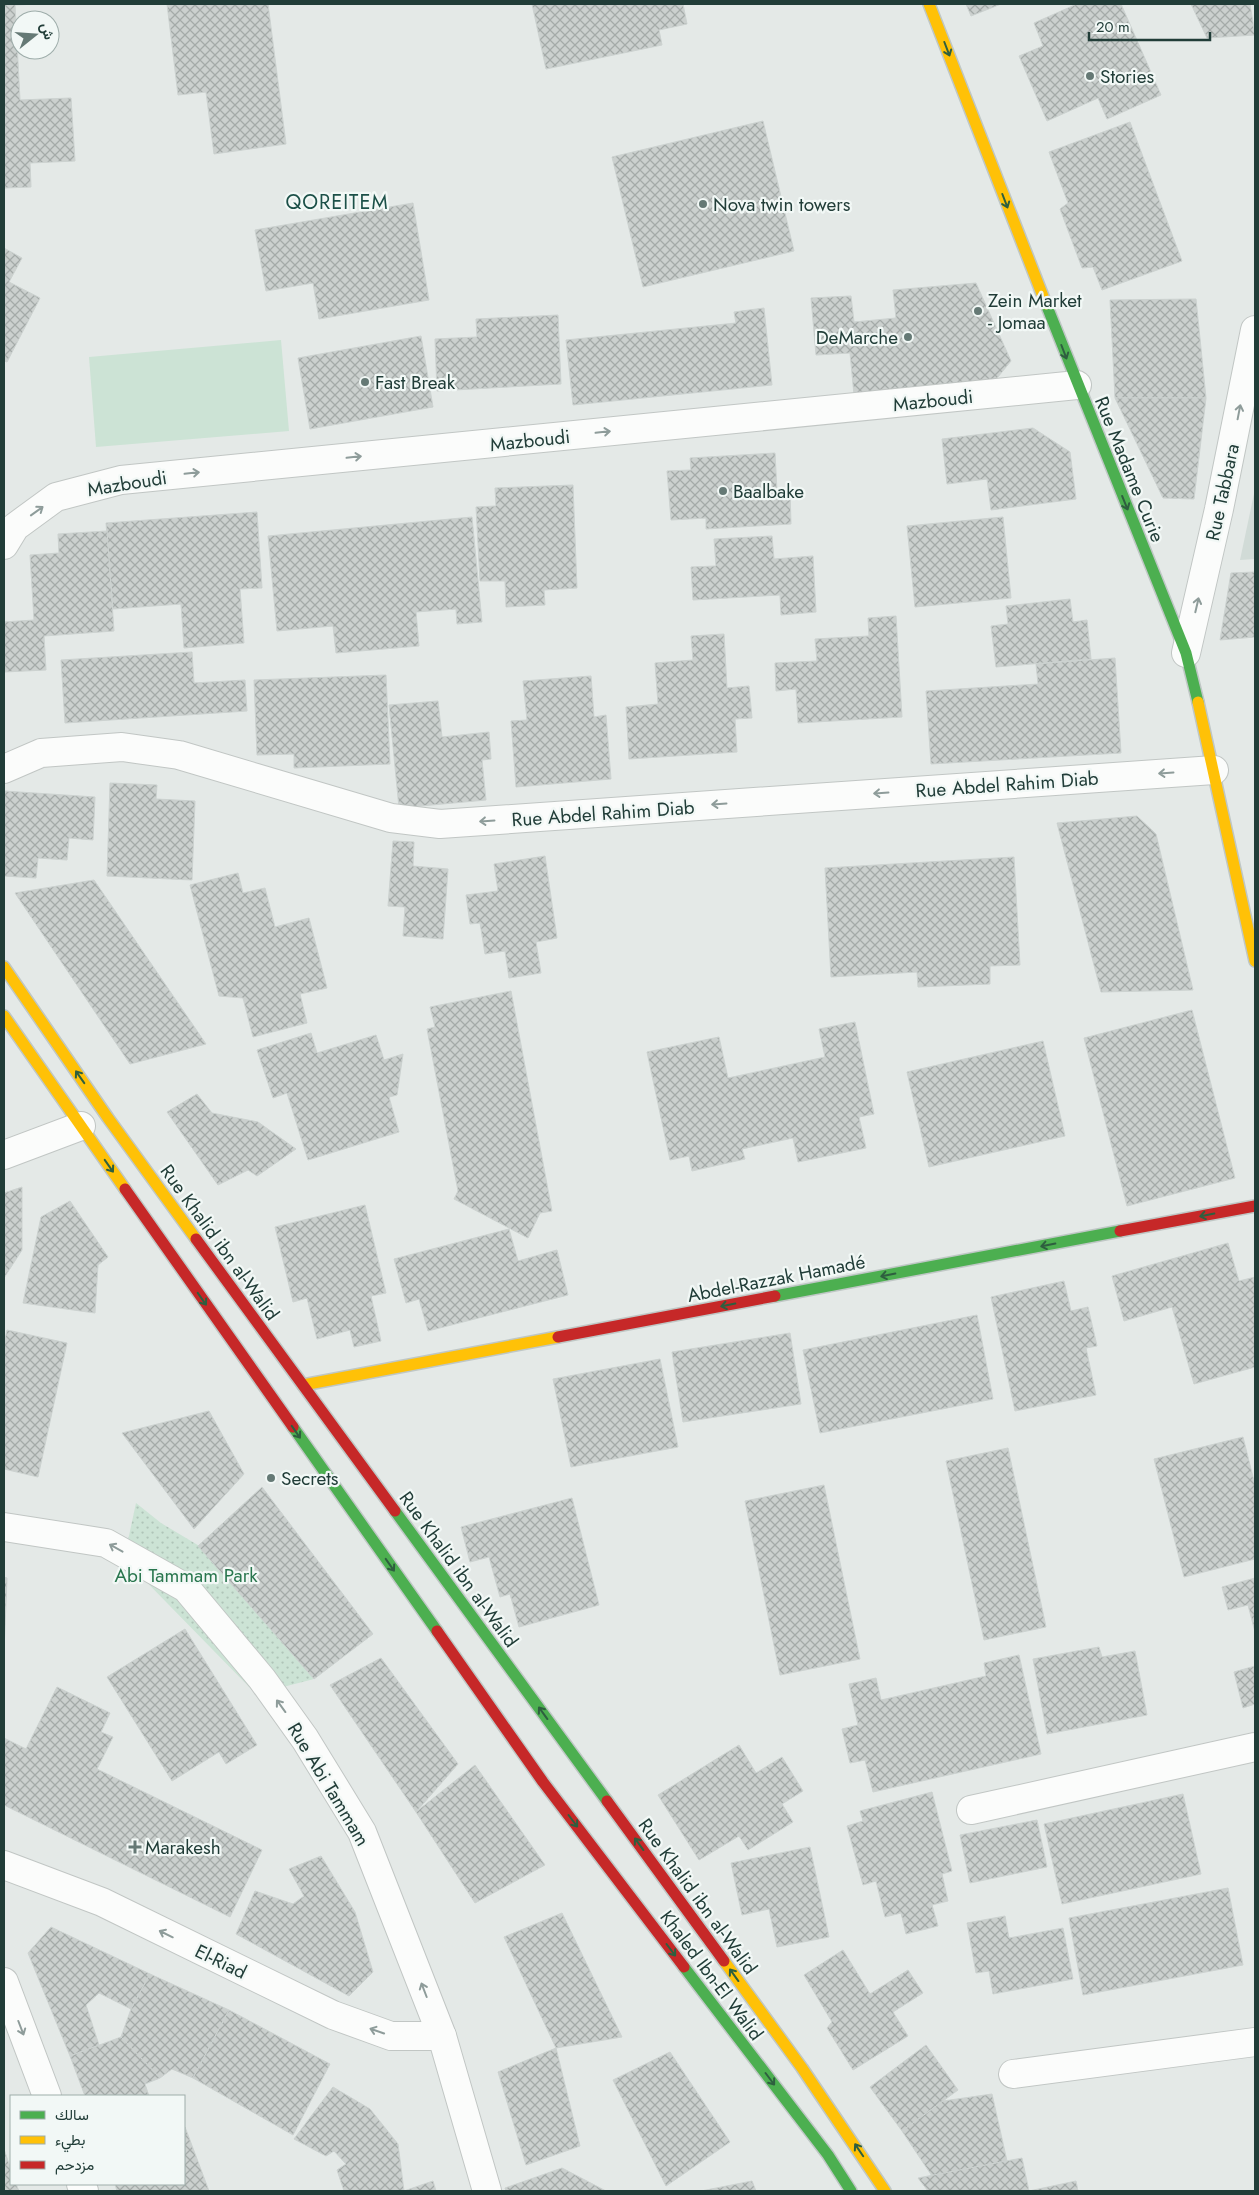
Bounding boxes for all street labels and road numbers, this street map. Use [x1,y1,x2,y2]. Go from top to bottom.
street label: Mazboudi [892,383,974,418]
street label: Rue Madame Curie [1088,392,1171,546]
street label: Mazboudi [489,423,571,458]
street label: Rue Tabbara [1199,441,1246,543]
street label: Mazboudi [85,464,169,503]
street label: Rue Abdel Rahim Diab [915,765,1100,804]
street label: Rue Abdel Rahim Diab [511,794,696,833]
street label: Rue Khalid ibn al-Walid [154,1159,285,1326]
street label: Abdel-Razzak Hamadé [685,1248,868,1309]
street label: Rue Khalid ibn al-Walid [393,1486,524,1653]
street label: Rue Abi Tammam [281,1717,376,1851]
street label: Rue Khalid ibn al-Walid [632,1813,763,1980]
street label: Khaled Ibn-El Walid [654,1905,770,2046]
street label: El-Riad [190,1937,251,1985]

